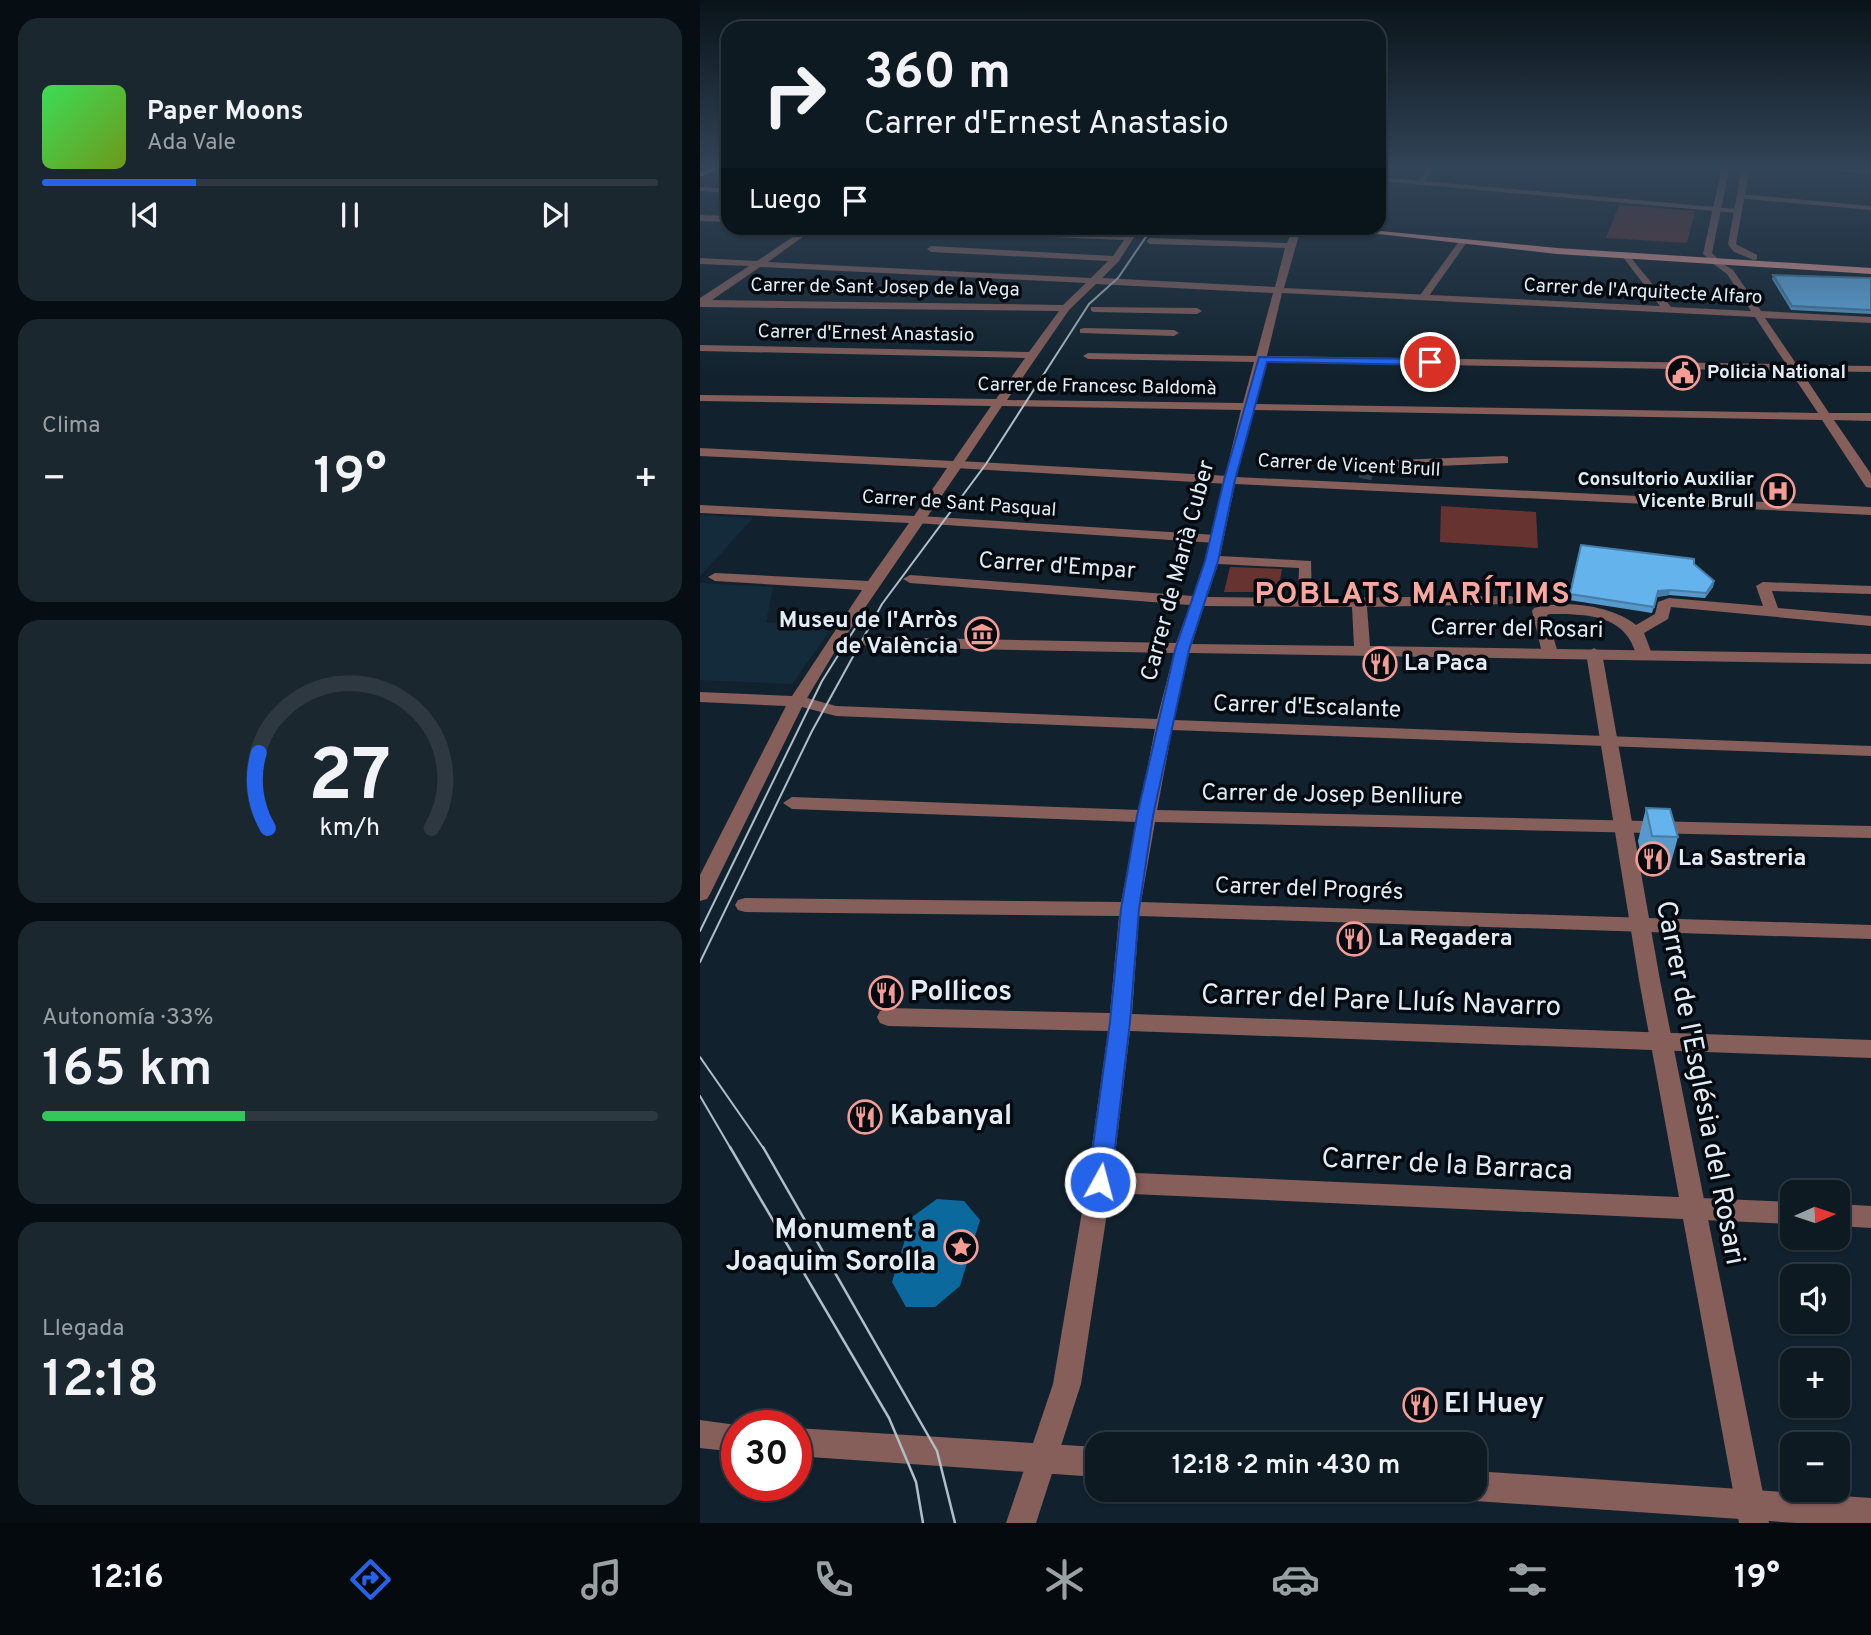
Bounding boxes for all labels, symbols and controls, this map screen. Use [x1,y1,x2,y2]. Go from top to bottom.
text: 360 m [864,44,1011,106]
icon: right [749,49,840,140]
text: Paper Moons [147,96,303,129]
text: Carrer d'Ernest Anastasio [864,105,1229,145]
text: Ada Vale [147,129,236,158]
icon: arrive [836,182,874,220]
text: Luego [749,185,822,218]
icon: previous [126,196,164,234]
icon: pause [331,196,369,234]
icon: next [536,196,574,234]
street label: Carrer de Sant Josep de la Vega [750,274,1020,302]
street label: Carrer de l'Arquitecte Alfaro [1523,274,1763,310]
street label: Carrer d'Ernest Anastasio [757,320,975,348]
pin [1400,332,1460,392]
icon: arrive [1411,343,1449,381]
public building icon: Policia National [1664,354,1702,392]
place label: Policia National [1707,361,1846,385]
street label: Carrer de Francesc Baldomà [977,373,1217,401]
text: Clima [42,412,100,441]
text: 19° [313,446,387,512]
street label: Carrer de Vicent Brull [1257,449,1441,483]
text: − [42,456,67,505]
text: + [633,456,658,505]
street label: Carrer de Marià Cuber [1136,457,1222,684]
place label: Consultorio Auxiliar Vicente Brull [1577,468,1754,514]
hospital icon: Consultorio Auxiliar Vicente Brull [1759,472,1797,510]
street label: Carrer de Sant Pasqual [861,485,1057,523]
street label: Carrer d'Empar [977,547,1137,587]
district label: POBLATS MARÍTIMS [1254,575,1572,614]
place label: Museu de l'Arròs de València [779,607,958,662]
street label: Carrer del Rosari [1430,614,1604,646]
museum icon: Museu de l'Arròs de València [963,615,1001,653]
restaurant icon: La Paca [1361,645,1399,683]
place label: La Paca [1404,650,1488,679]
street label: Carrer d'Escalante [1212,690,1402,726]
text: 27 [309,734,391,826]
street label: Carrer de Josep Benlliure [1201,779,1463,813]
text: km/h [320,812,380,844]
restaurant icon: La Sastreria [1634,840,1672,878]
place label: La Sastreria [1678,845,1806,874]
street label: Carrer del Progrés [1214,872,1404,908]
street label: Carrer de l'Església del Rosari [1646,898,1752,1268]
restaurant icon: La Regadera [1335,920,1373,958]
place label: La Regadera [1378,925,1512,954]
restaurant icon: Pollicos [867,974,905,1012]
place label: Pollicos [910,975,1012,1011]
street label: Carrer del Pare Lluís Navarro [1200,978,1562,1026]
text: Autonomía · 33% [42,1004,214,1033]
text: 165 km [42,1038,212,1104]
restaurant icon: Kabanyal [846,1098,884,1136]
place label: Kabanyal [890,1099,1012,1135]
street label: Carrer de la Barraca [1321,1141,1573,1191]
position arrow [1063,1145,1137,1219]
north arrow [1780,1180,1850,1250]
map controls [1780,1180,1850,1502]
place label: Monument a Joaquim Sorolla [726,1213,936,1281]
place icon: Monument a Joaquim Sorolla [942,1228,980,1266]
button: sound [1780,1264,1850,1334]
text: Llegada [42,1315,124,1344]
button: + [1780,1348,1850,1418]
text: 12:18 [42,1349,159,1415]
restaurant icon: El Huey [1401,1386,1439,1424]
place label: El Huey [1444,1387,1544,1423]
speed limit sign: 30 [721,1410,812,1501]
button: − [1780,1432,1850,1502]
text: 12:18 · 2 min · 430 m [1172,1450,1400,1483]
icon: directions [346,1555,395,1604]
icon: music [577,1555,626,1604]
icon: phone [809,1555,858,1604]
icon: climate [1040,1555,1089,1604]
icon: car [1271,1555,1320,1604]
icon: filters [1503,1555,1552,1604]
text: 12:16 [91,1559,164,1599]
text: 19° [1734,1559,1780,1599]

